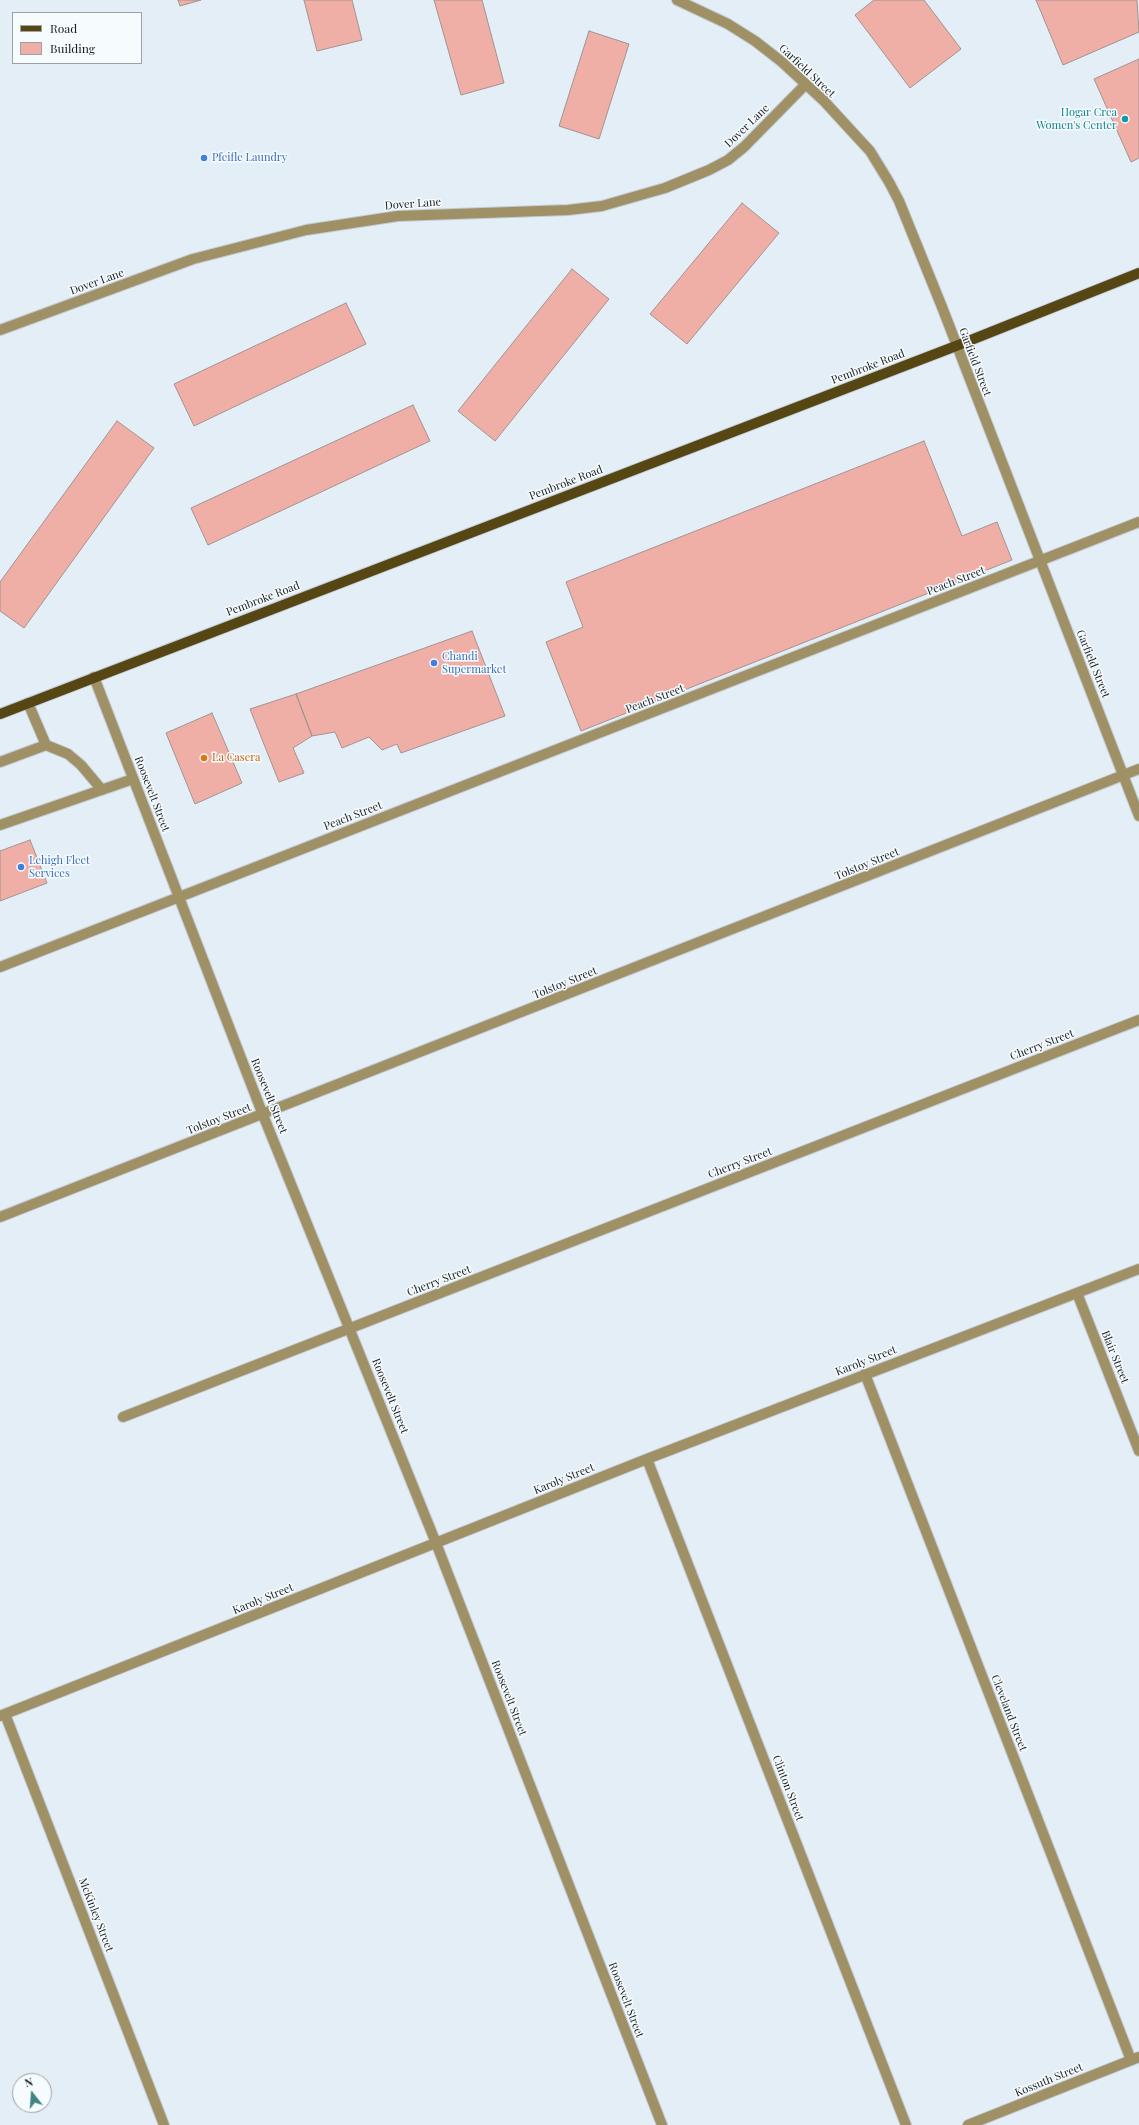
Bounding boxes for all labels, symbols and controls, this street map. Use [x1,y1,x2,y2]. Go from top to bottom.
legend [12,12,142,64]
text: Road [50,20,77,36]
text: Building [50,40,95,56]
street label: Garfield Street [776,42,838,100]
street label: Dover Lane [722,102,772,150]
place label: Hogar Crea Women's Center [1036,106,1117,132]
marker: Hogar Crea Women's Center [1120,114,1130,124]
place label: Pfeifle Laundry [212,151,287,165]
marker: Pfeifle Laundry [199,153,209,163]
street label: Dover Lane [384,195,442,213]
street label: Dover Lane [68,266,126,298]
street label: Garfield Street [956,326,994,398]
street label: Pembroke Road [829,347,907,387]
street label: Pembroke Road [527,463,605,503]
street label: Peach Street [925,564,987,598]
street label: Pembroke Road [224,579,302,619]
street label: Garfield Street [1073,628,1113,700]
place label: Chandi Supermarket [442,650,506,676]
marker: Chandi Supermarket [429,658,439,668]
street label: Peach Street [624,682,686,716]
place label: La Casera [212,751,261,765]
marker: La Casera [199,753,209,763]
street label: Roosevelt Street [132,754,172,834]
street label: Peach Street [322,799,384,833]
street label: Tolstoy Street [833,845,901,883]
place label: Lehigh Fleet Services [29,854,90,880]
marker: Lehigh Fleet Services [16,862,26,872]
street label: Tolstoy Street [531,964,599,1002]
street label: Cherry Street [1008,1027,1076,1063]
street label: Roosevelt Street [248,1057,290,1135]
street label: Tolstoy Street [185,1101,253,1137]
street label: Cherry Street [706,1145,774,1181]
street label: Cherry Street [405,1263,473,1299]
street label: Blair Street [1098,1329,1132,1385]
street label: Karoly Street [834,1343,898,1379]
street label: Roosevelt Street [369,1357,411,1435]
street label: Karoly Street [532,1461,596,1497]
street label: Karoly Street [231,1581,295,1617]
street label: Roosevelt Street [489,1658,529,1738]
street label: Cleveland Street [988,1673,1030,1753]
street label: Clinton Street [769,1753,807,1823]
street label: McKinley Street [76,1876,116,1954]
street label: Roosevelt Street [606,1960,646,2040]
street label: Kossuth Street [1013,2060,1085,2100]
north arrow [12,2073,52,2113]
text: N [23,2074,35,2090]

